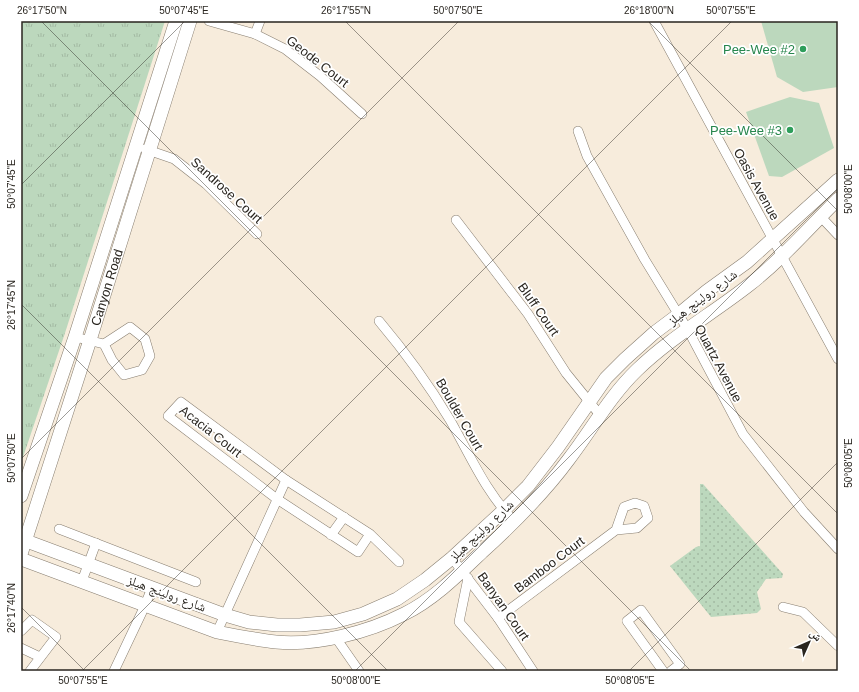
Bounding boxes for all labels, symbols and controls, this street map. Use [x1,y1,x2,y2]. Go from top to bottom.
text: 26°17'50"N [17,5,67,16]
text: 50°07'45"E [159,5,209,16]
text: 26°17'55"N [321,5,371,16]
text: 50°07'50"E [433,5,483,16]
text: 26°18'00"N [624,5,674,16]
text: 50°07'55"E [706,5,756,16]
street label: Geode Court [284,33,352,90]
place label: Pee-Wee #2 [723,42,795,57]
marker: Pee-Wee #2 [798,44,808,54]
place label: Pee-Wee #3 [710,123,782,138]
marker: Pee-Wee #3 [785,125,795,135]
street label: Oasis Avenue [731,146,783,223]
street label: Sandrose Court [188,154,266,227]
text: 50°07'45"E [6,159,17,209]
text: 50°08'00"E [843,164,854,214]
street label: Canyon Road [88,247,126,328]
street label: شارع رولينج هيلز [664,267,741,330]
text: 26°17'45"N [6,280,17,330]
street label: Bluff Court [515,280,562,339]
street label: Quartz Avenue [692,322,745,405]
street label: Boulder Court [433,376,486,453]
street label: Acacia Court [177,403,245,460]
text: 50°07'50"E [6,433,17,483]
text: 50°08'05"E [843,438,854,488]
street label: شارع رولينج هيلز [445,497,518,566]
street label: Bamboo Court [511,533,588,596]
street label: Banyan Court [475,569,533,643]
street label: شارع رولينج هيلز [124,572,208,617]
text: 26°17'40"N [6,583,17,633]
north arrow [789,622,829,662]
text: ش [806,627,825,645]
text: 50°07'55"E [58,675,108,686]
text: 50°08'00"E [331,675,381,686]
text: 50°08'05"E [605,675,655,686]

